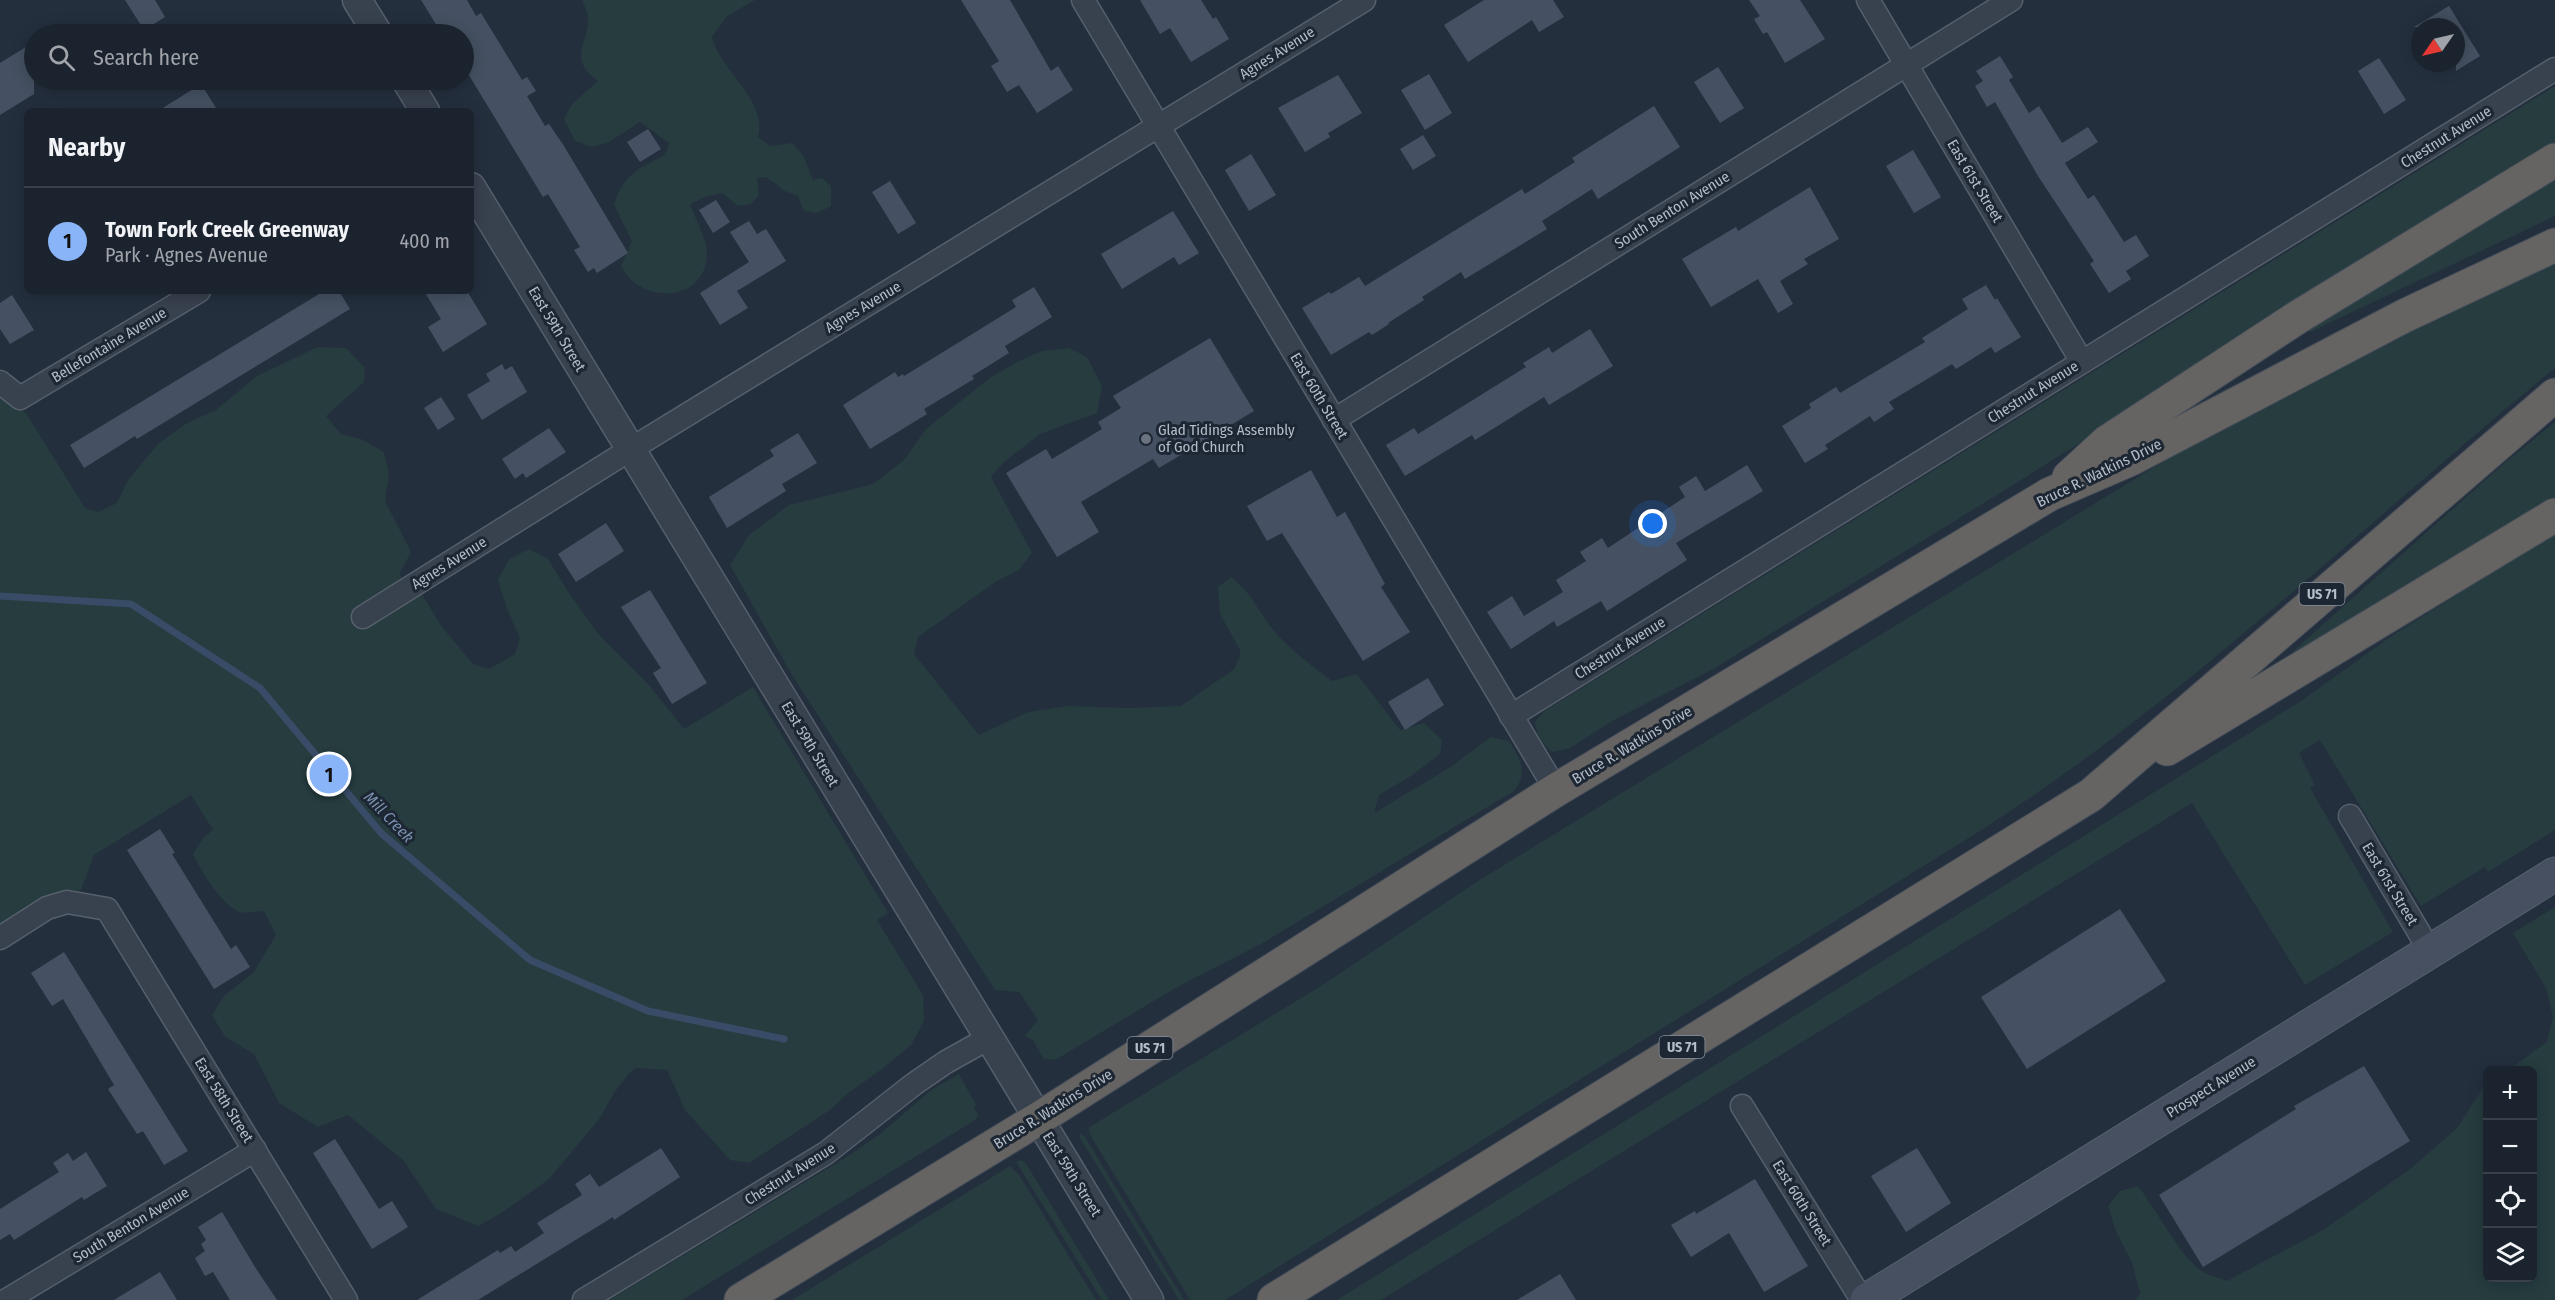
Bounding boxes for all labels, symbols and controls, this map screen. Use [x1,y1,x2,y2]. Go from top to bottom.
north arrow [2411,18,2465,72]
street label: Agnes Avenue [1236,23,1318,83]
search box [24,24,474,90]
icon: search [45,41,78,74]
text: Search here [93,44,199,71]
street label: Chestnut Avenue [2397,102,2495,172]
text: Nearby [48,132,125,163]
street label: East 61st Street [1943,136,2007,226]
street label: South Benton Avenue [1611,167,1733,253]
text: Town Fork Creek Greenway [105,216,349,243]
text: 1 [63,229,72,253]
text: 400 m [399,229,450,253]
text: Park · Agnes Avenue [105,243,268,267]
street label: Agnes Avenue [822,277,904,337]
street label: East 59th Street [525,283,590,375]
street label: Bellefontaine Avenue [48,304,170,386]
street label: East 60th Street [1286,350,1352,442]
street label: Chestnut Avenue [1984,357,2082,427]
place label: Glad Tidings Assembly of God Church [1158,421,1295,456]
marker: Glad Tidings Assembly of God Church [1139,432,1153,446]
street label: Bruce R. Watkins Drive [2034,435,2164,511]
your location [1638,509,1667,538]
street label: Agnes Avenue [408,533,490,593]
road number: US 71 [2300,583,2344,605]
street label: Chestnut Avenue [1571,613,1669,683]
street label: East 59th Street [778,698,843,790]
street label: Bruce R. Watkins Drive [1569,702,1695,788]
pin: 1 [310,752,348,796]
water label: Mill Creek [360,788,418,846]
street label: East 61st Street [2358,839,2422,929]
road number: US 71 [1660,1036,1704,1058]
road number: US 71 [1128,1037,1172,1059]
street label: Prospect Avenue [2163,1052,2259,1122]
street label: East 58th Street [191,1054,257,1146]
street label: Bruce R. Watkins Drive [990,1065,1116,1153]
map controls [2483,1066,2537,1282]
button: + [2483,1066,2537,1120]
button: − [2483,1120,2537,1174]
street label: East 59th Street [1039,1128,1105,1220]
street label: Chestnut Avenue [741,1139,839,1209]
street label: East 60th Street [1769,1157,1835,1249]
button: locate [2483,1174,2537,1228]
street label: South Benton Avenue [70,1183,192,1267]
button: layers [2483,1228,2537,1282]

